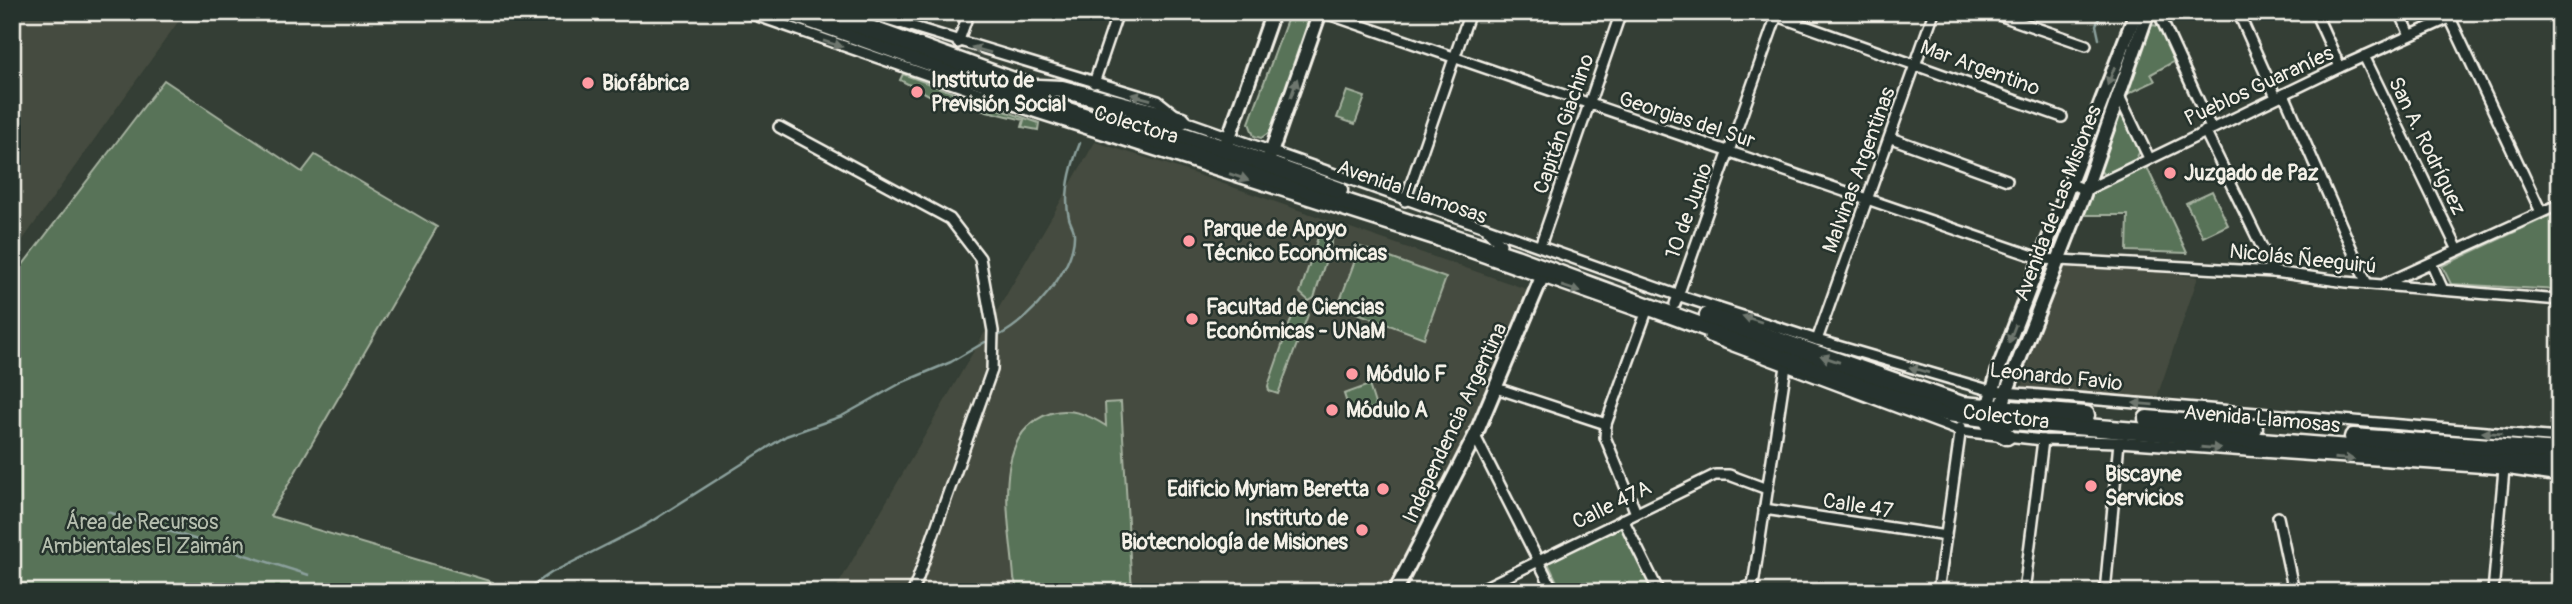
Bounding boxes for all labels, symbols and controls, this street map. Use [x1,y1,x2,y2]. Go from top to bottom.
street label: Mar Argentino [1916,34,2044,102]
one-way arrow [823,39,844,49]
street label: Pueblos Guaraníes [2180,39,2338,132]
one-way arrow [970,44,992,55]
street label: Capitán Giachino [1527,50,1601,198]
one-way arrow [2106,66,2117,87]
place label: Instituto de Previsión Social [931,67,1067,118]
place label: Biofábrica [602,70,689,97]
street label: San A. Rodríguez [2382,73,2472,219]
marker: Biofábrica [580,75,596,91]
one-way arrow [1289,78,1300,99]
street label: Malvinas Argentinas [1816,83,1902,257]
marker: Instituto de Previsión Social [909,84,925,100]
street label: Georgias del Sur [1615,85,1759,155]
one-way arrow [1129,91,1151,102]
street label: Colectora [1090,99,1182,151]
street label: Avenida de Las Misiones [2008,101,2108,305]
street label: Avenida Llamosas [1333,154,1491,231]
street label: 10 de Junio [1659,159,1719,263]
place label: Juzgado de Paz [2184,160,2319,187]
marker: Juzgado de Paz [2162,165,2178,181]
one-way arrow [1229,172,1250,183]
place label: Parque de Apoyo Técnico Económicas [1202,216,1387,267]
marker: Parque de Apoyo Técnico Económicas [1181,233,1197,249]
street label: Nicolás Ñeeguirú [2228,238,2378,280]
one-way arrow [1561,284,1582,295]
place label: Facultad de Ciencias Económicas - UNaM [1206,294,1385,345]
marker: Facultad de Ciencias Económicas - UNaM [1184,311,1200,327]
one-way arrow [1741,313,1762,324]
street label: Independencia Argentina [1397,318,1513,528]
one-way arrow [2006,324,2017,345]
one-way arrow [1820,353,1841,364]
street label: Leonardo Favio [1988,357,2124,397]
place label: Módulo F [1366,361,1447,388]
one-way arrow [1908,364,1929,374]
marker: Módulo F [1344,366,1360,382]
place label: Módulo A [1346,397,1428,424]
street label: Colectora [1961,398,2051,436]
one-way arrow [2132,398,2154,409]
street label: Avenida Llamosas [2183,399,2342,439]
marker: Módulo A [1324,402,1340,418]
one-way arrow [2481,427,2503,438]
one-way arrow [2200,443,2222,454]
one-way arrow [2333,454,2355,465]
place label: Biscayne Servicios [2105,461,2184,512]
street label: Calle 47A [1568,474,1656,536]
place label: Edificio Myriam Beretta [1167,476,1369,503]
marker: Biscayne Servicios [2083,478,2099,494]
marker: Edificio Myriam Beretta [1375,481,1391,497]
street label: Calle 47 [1821,487,1895,525]
place label: Instituto de Biotecnología de Misiones [1121,505,1349,556]
park label: Área de Recursos Ambientales El Zaimán [40,509,244,560]
marker: Instituto de Biotecnología de Misiones [1354,522,1370,538]

